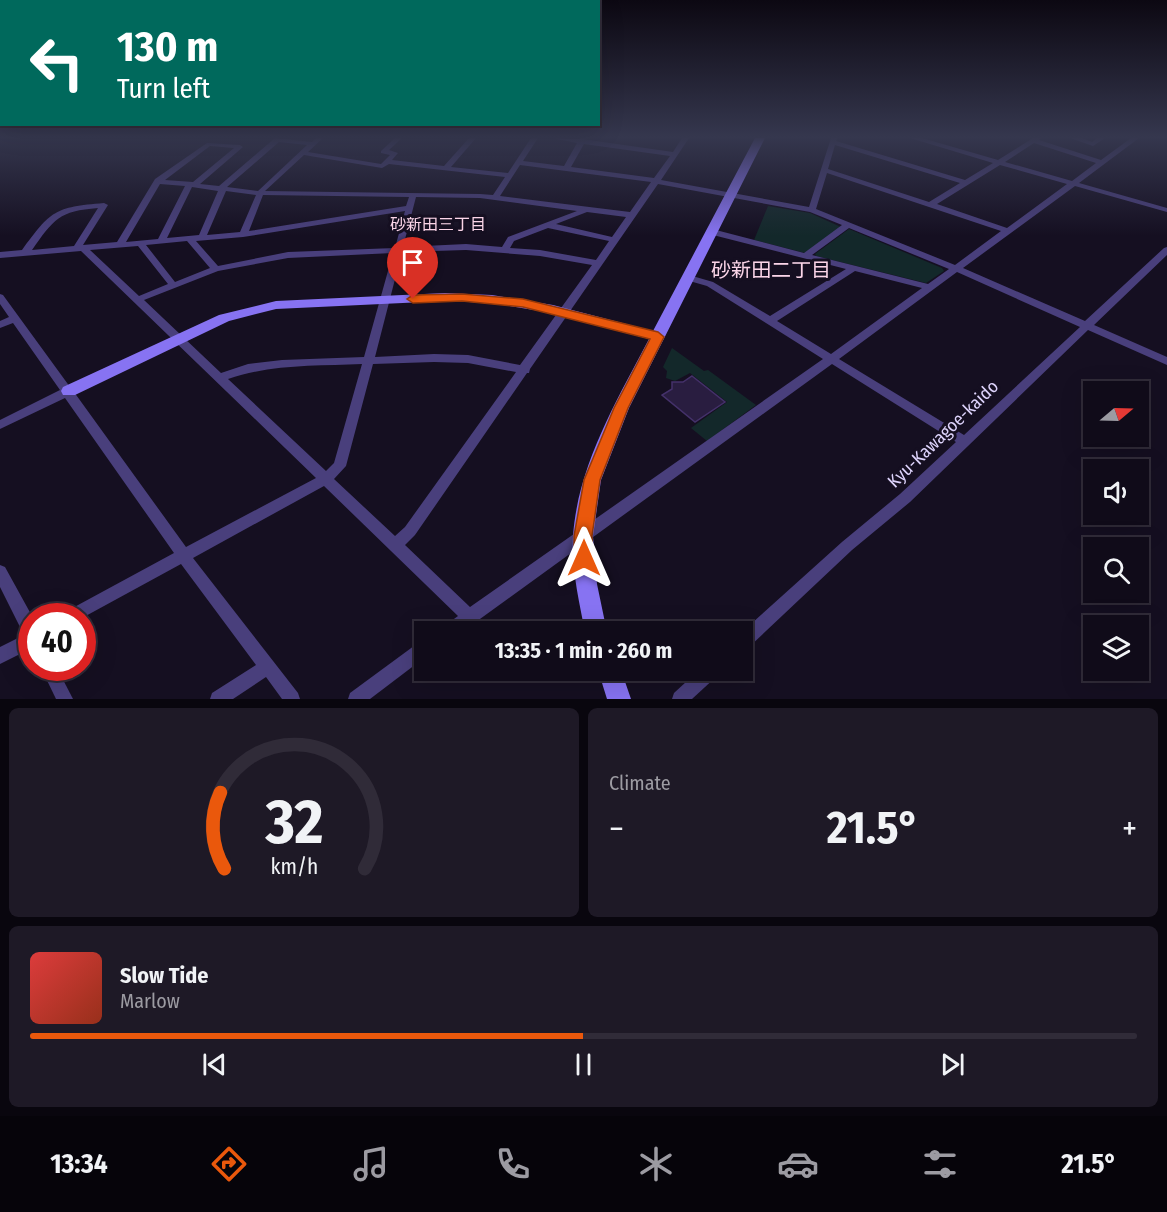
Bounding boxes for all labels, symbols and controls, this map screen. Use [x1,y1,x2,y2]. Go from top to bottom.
text: 130 m [117,22,218,72]
icon: left [18,24,96,102]
text: Turn left [117,73,210,105]
district label: 砂新田三丁目 [390,215,486,234]
pin [387,237,438,299]
icon: arrive [396,246,429,279]
district label: 砂新田二丁目 [711,258,831,282]
street label: Kyu-Kawagoe-kaido [883,376,1003,492]
north arrow [1083,381,1149,447]
map controls [1083,381,1149,681]
button: sound [1083,459,1149,525]
position arrow [552,526,616,590]
button: search [1083,537,1149,603]
speed limit sign: 40 [18,603,96,681]
button: layers [1083,615,1149,681]
text: 13:35 · 1 min · 260 m [495,637,672,664]
text: Climate [609,771,671,795]
text: 32 [264,785,323,860]
text: 21.5° [827,801,919,855]
text: − [609,809,624,849]
text: + [1122,809,1137,849]
text: km/h [270,855,318,881]
text: Slow Tide [120,962,208,989]
text: Marlow [120,989,180,1013]
icon: previous [198,1048,231,1081]
icon: pause [567,1048,600,1081]
icon: next [936,1048,969,1081]
icon: directions [208,1143,250,1185]
icon: music [350,1143,392,1185]
icon: phone [492,1143,534,1185]
icon: climate [635,1143,677,1185]
icon: car [777,1143,819,1185]
icon: filters [919,1143,961,1185]
text: 13:34 [50,1148,108,1180]
text: 21.5° [1061,1148,1117,1180]

